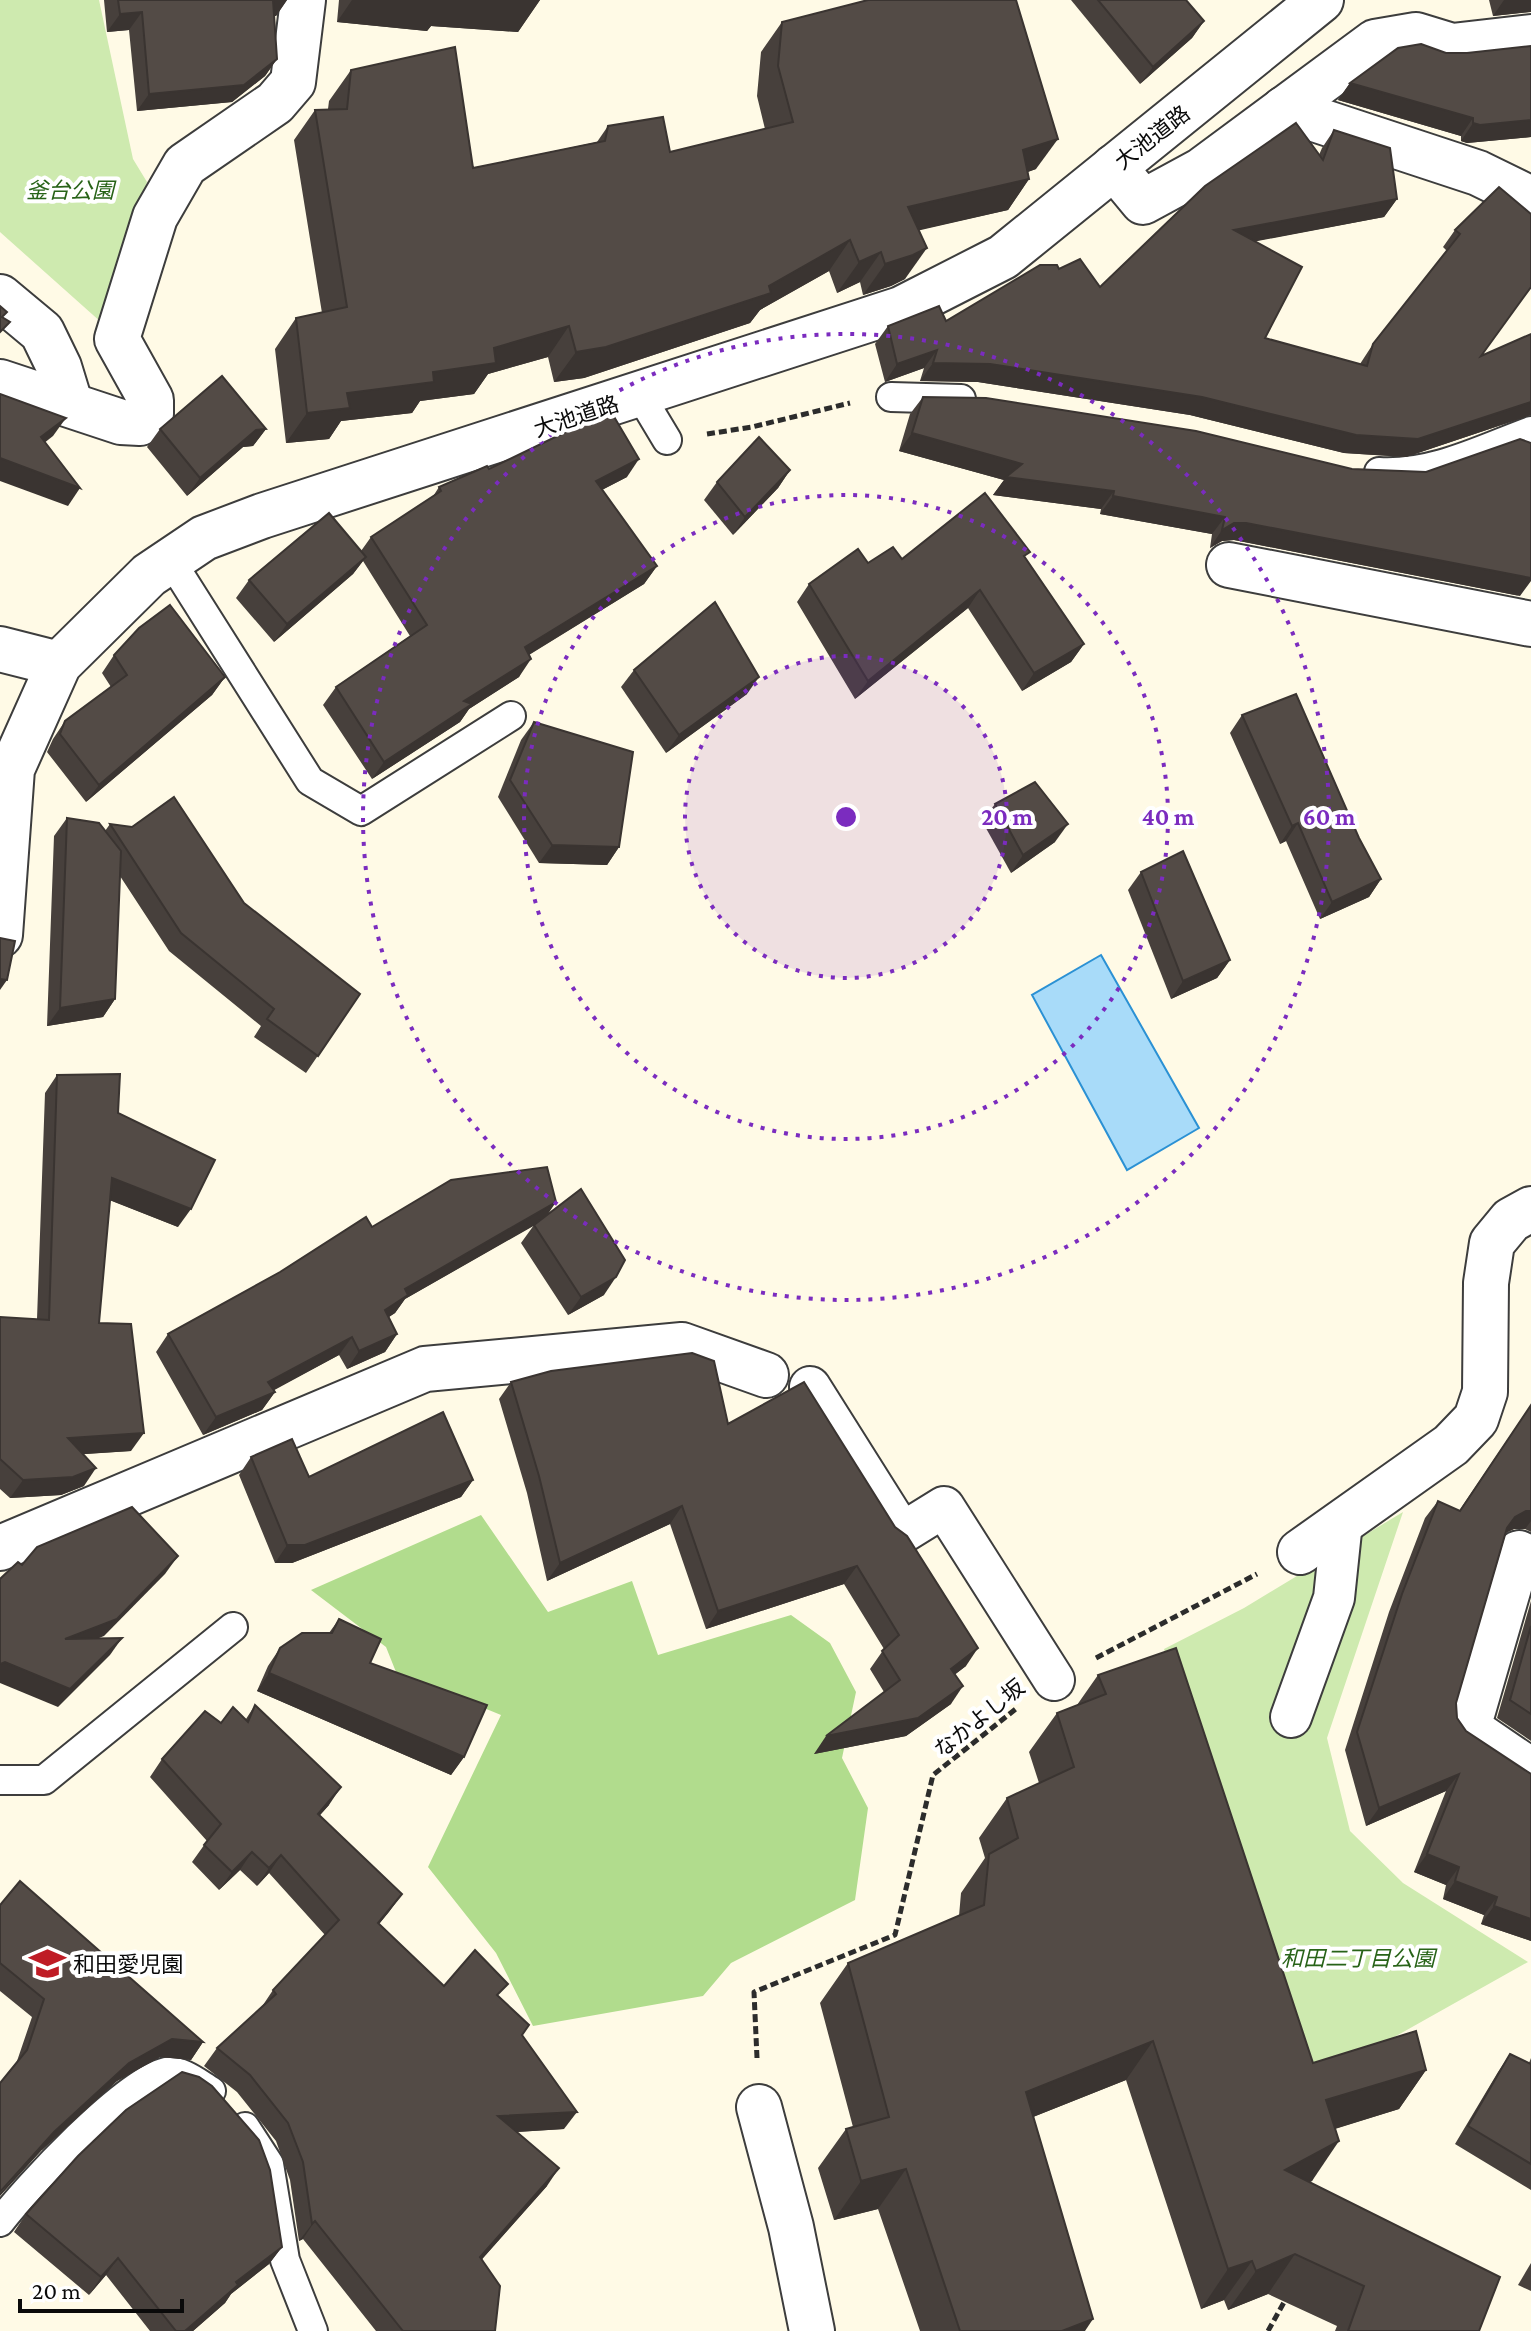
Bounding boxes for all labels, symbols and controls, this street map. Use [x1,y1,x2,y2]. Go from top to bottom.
street label: 大池道路 [1110,100,1195,174]
park label: 釜台公園 [26,178,117,203]
street label: 大池道路 [530,391,622,442]
centre of rings [832,803,860,831]
text: 20 m [981,803,1034,830]
text: 40 m [1142,803,1195,830]
text: 60 m [1303,803,1356,830]
street label: なかよし坂 [929,1674,1029,1762]
school or university icon: 和田愛児園 [28,1945,66,1983]
park label: 和田二丁目公園 [1281,1946,1438,1971]
place label: 和田愛児園 [73,1952,183,1977]
scale bar [20,2263,182,2313]
text: 20 m [32,2277,81,2304]

